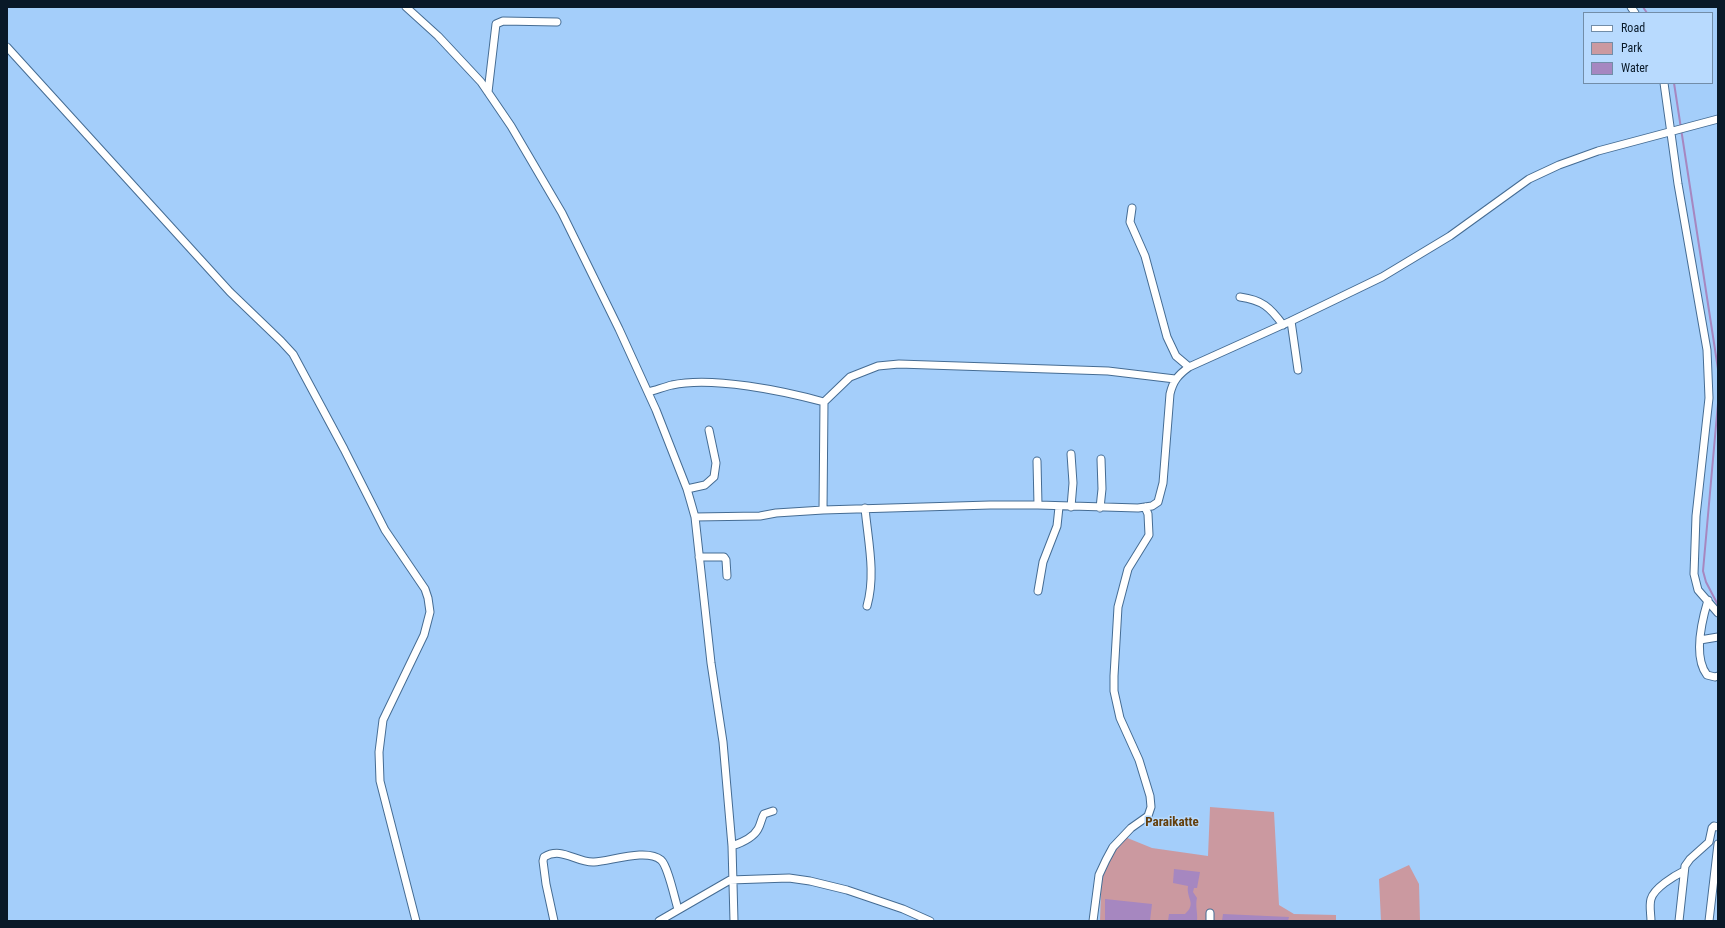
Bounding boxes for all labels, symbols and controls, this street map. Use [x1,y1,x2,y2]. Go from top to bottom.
legend [1583,12,1713,84]
text: Road [1621,21,1645,35]
text: Park [1621,41,1642,55]
text: Water [1621,61,1649,75]
district label: Paraikatte [1145,815,1199,831]

